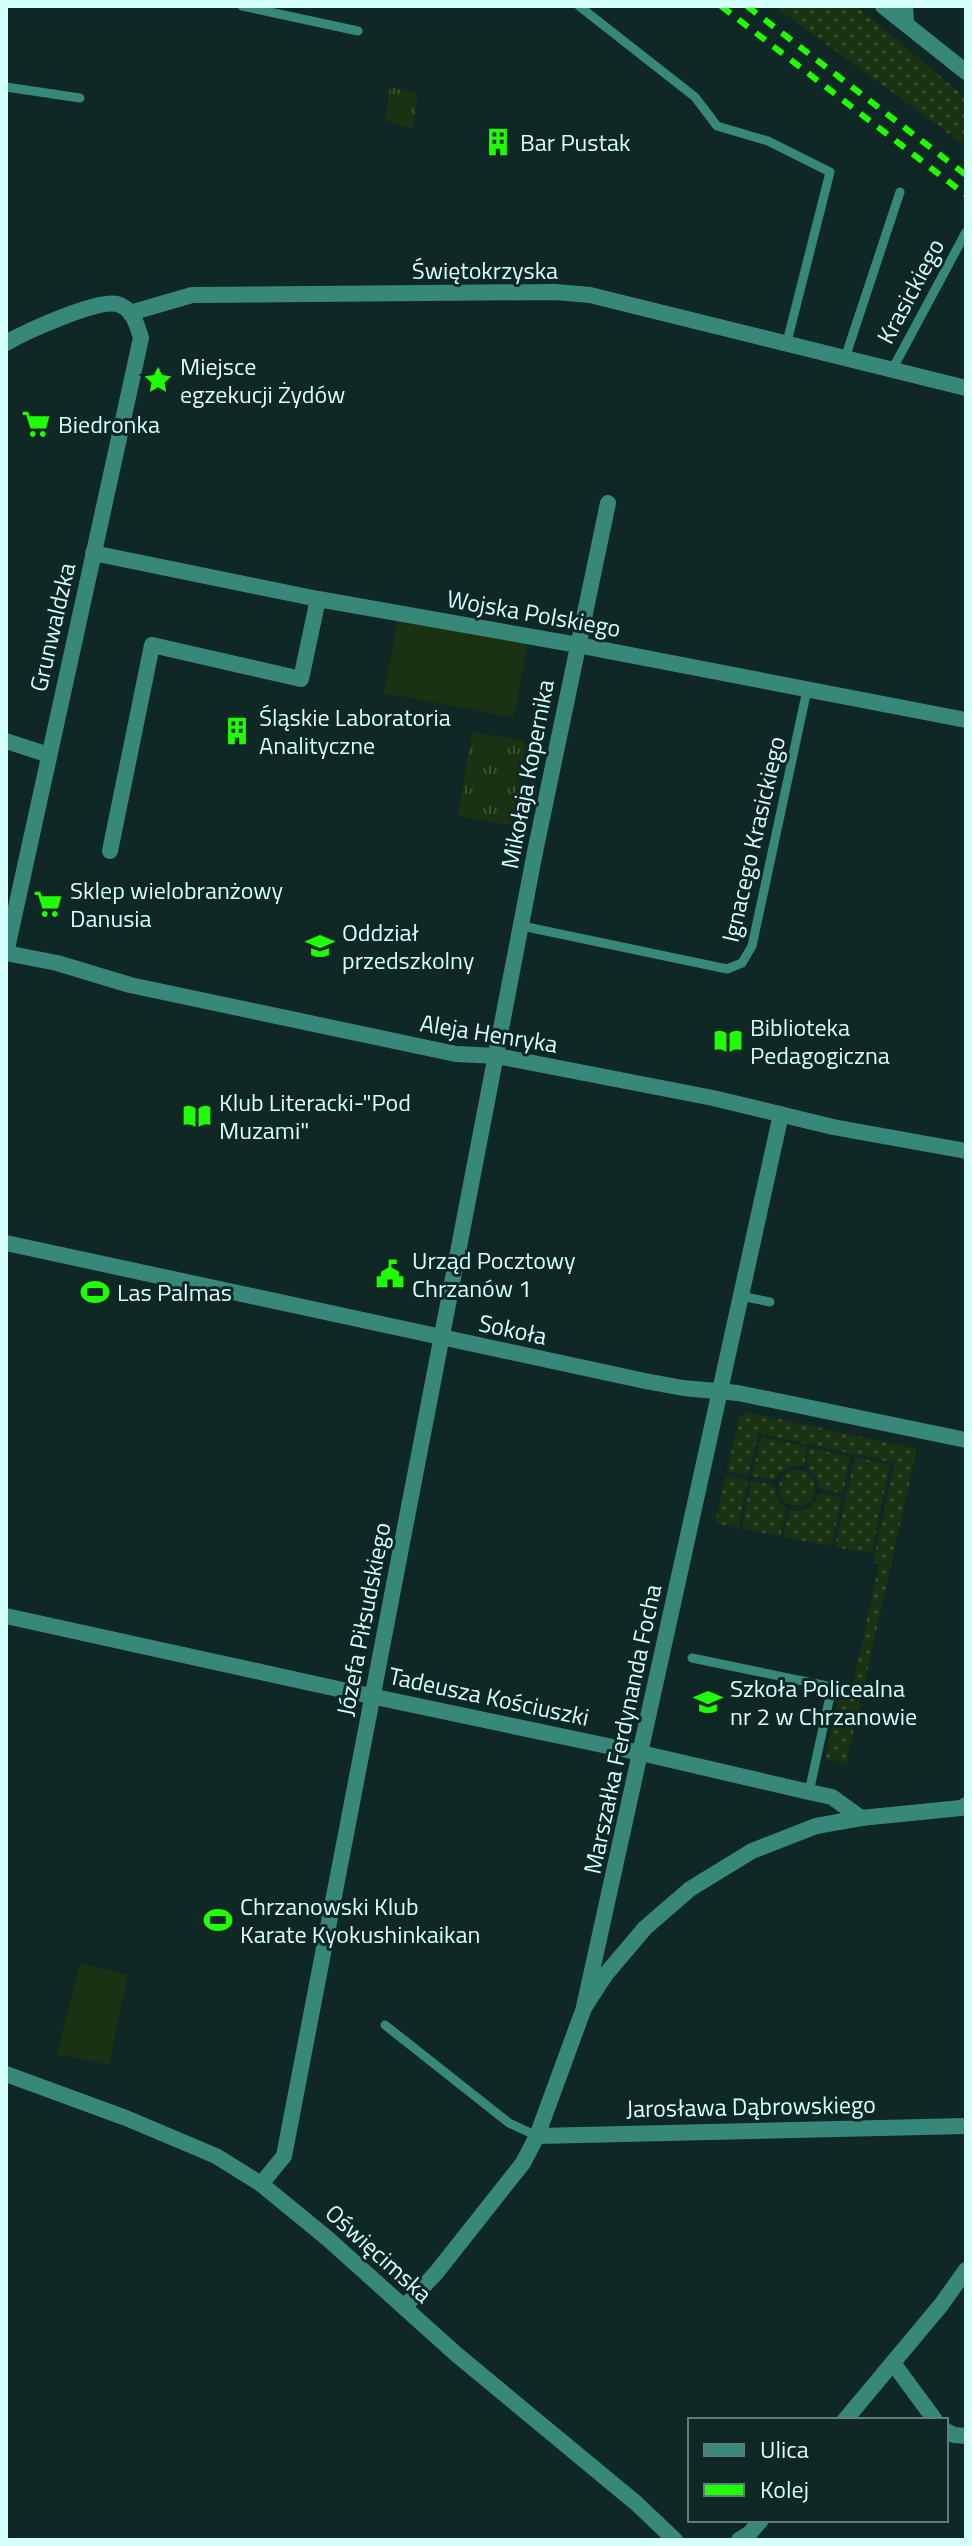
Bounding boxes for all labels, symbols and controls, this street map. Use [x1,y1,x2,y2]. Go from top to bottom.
place label: Bar Pustak [520,124,631,160]
building icon: Bar Pustak [483,127,513,157]
street label: Krasickiego [867,232,953,350]
street label: Świętokrzyska [412,252,558,288]
place label: Miejsce egzekucji Żydów [180,348,345,412]
place icon: Miejsce egzekucji Żydów [143,365,173,395]
place label: Biedronka [58,406,160,442]
supermarket icon: Biedronka [21,409,51,439]
street label: Grunwaldzka [20,559,84,695]
street label: Wojska Polskiego [444,580,624,646]
street label: Mikołaja Kopernika [491,676,563,872]
place label: Śląskie Laboratoria Analityczne [259,699,451,763]
building icon: Śląskie Laboratoria Analityczne [222,716,252,746]
street label: Ignacego Krasickiego [712,732,794,946]
place label: Sklep wielobranżowy Danusia [70,872,284,936]
supermarket icon: Sklep wielobranżowy Danusia [33,889,63,919]
place label: Oddział przedszkolny [342,914,475,978]
school or university icon: Oddział przedszkolny [305,931,335,961]
street label: Aleja Henryka [418,1004,560,1062]
place label: Biblioteka Pedagogiczna [750,1009,890,1073]
library icon: Biblioteka Pedagogiczna [713,1026,743,1056]
place label: Klub Literacki-"Pod Muzami" [219,1084,411,1148]
library icon: Klub Literacki-"Pod Muzami" [182,1101,212,1131]
place label: Urząd Pocztowy Chrzanów 1 [412,1242,576,1306]
public building icon: Urząd Pocztowy Chrzanów 1 [375,1259,405,1289]
place label: Las Palmas [117,1274,232,1310]
sports icon: Las Palmas [80,1277,110,1307]
street label: Sokoła [476,1304,550,1354]
street label: Józefa Piłsudskiego [327,1519,399,1719]
street label: Marszałka Ferdynanda Focha [574,1581,670,1877]
street label: Tadeusza Kościuszki [386,1657,592,1735]
place label: Szkoła Policealna nr 2 w Chrzanowie [730,1670,917,1734]
school or university icon: Szkoła Policealna nr 2 w Chrzanowie [693,1687,723,1717]
place label: Chrzanowski Klub Karate Kyokushinkaikan [240,1888,480,1952]
sports icon: Chrzanowski Klub Karate Kyokushinkaikan [203,1905,233,1935]
street label: Jarosława Dąbrowskiego [626,2086,876,2126]
street label: Oświęcimska [318,2195,440,2311]
legend [688,2418,948,2522]
text: Ulica [760,2431,809,2467]
text: Kolej [760,2471,809,2507]

